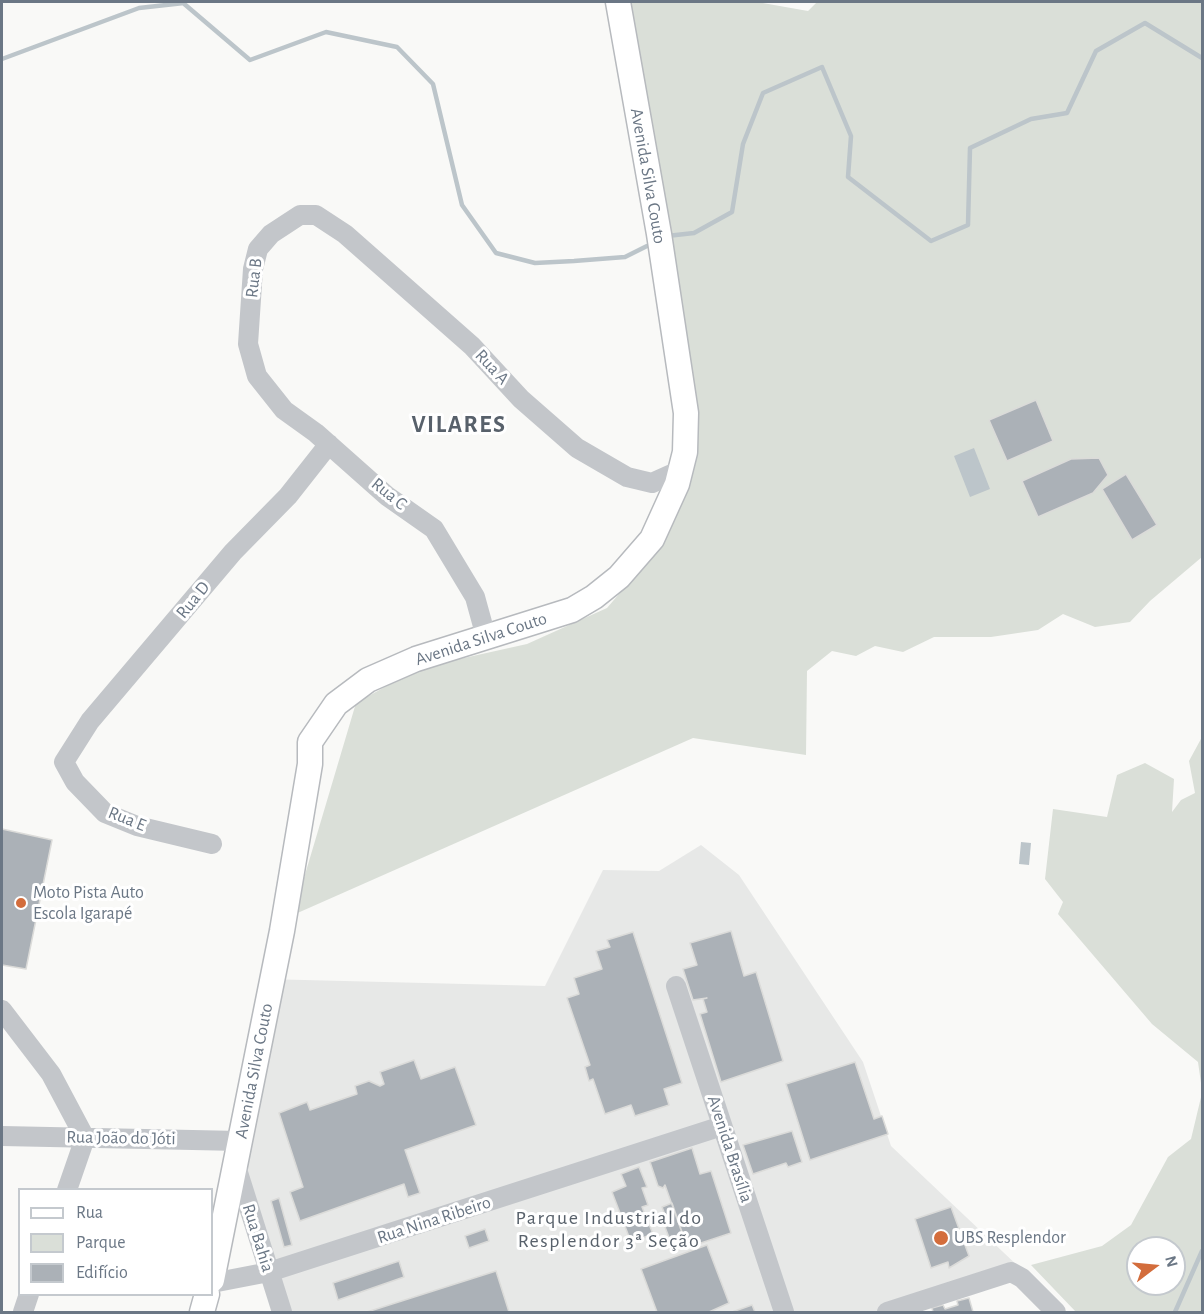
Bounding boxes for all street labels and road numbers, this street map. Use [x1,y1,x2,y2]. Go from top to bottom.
street label: Avenida Silva Couto [625,107,671,245]
street label: Rua B [241,257,267,299]
street label: Rua A [470,345,514,389]
street label: Rua C [367,473,411,515]
street label: Rua D [171,577,215,623]
street label: Avenida Silva Couto [412,608,550,670]
street label: Rua E [105,802,149,836]
street label: Avenida Silva Couto [230,1002,278,1140]
street label: Avenida Brasília [702,1093,758,1205]
street label: Rua João do Jóti [66,1126,176,1150]
street label: Rua Nina Ribeiro [374,1191,494,1249]
street label: Rua Bahia [237,1201,279,1275]

